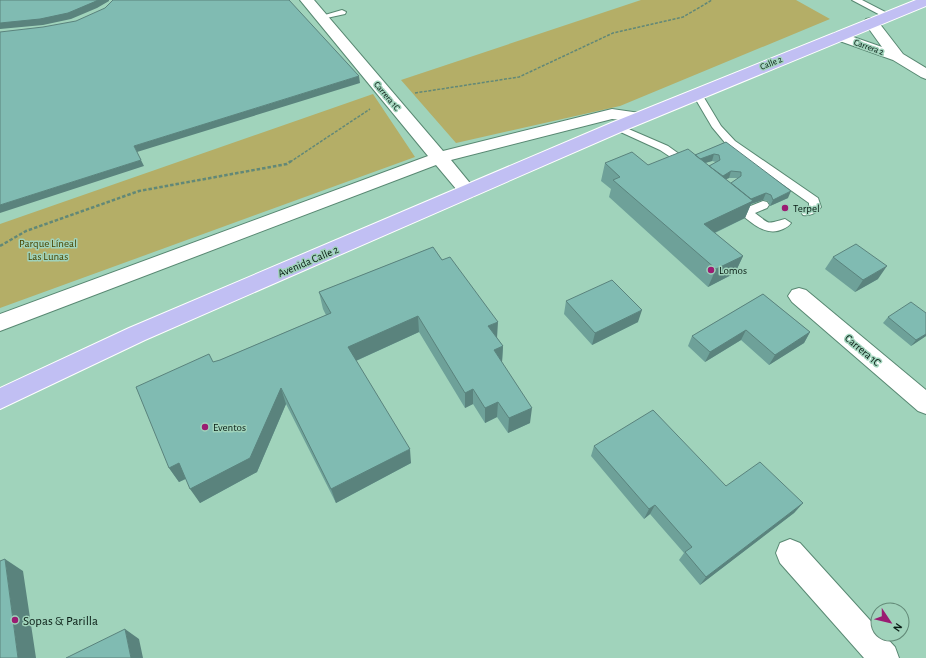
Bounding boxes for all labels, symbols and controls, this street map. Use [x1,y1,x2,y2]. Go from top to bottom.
street label: Carrera 2 [853,38,885,57]
street label: Calle 2 [759,55,784,72]
street label: Carrera 1C [372,80,401,113]
marker: Terpel [780,203,790,213]
place label: Terpel [793,203,820,214]
park label: Parque Líneal Las Lunas [19,238,77,262]
street label: Avenida Calle 2 [276,244,340,279]
marker: Lomos [706,265,716,275]
place label: Lomos [719,265,747,276]
street label: Carrera 1C [843,332,883,368]
marker: Eventos [200,422,210,432]
place label: Eventos [213,422,246,433]
north arrow [870,602,910,642]
marker: Sopas & Parilla [10,615,20,625]
place label: Sopas & Parilla [23,615,98,628]
text: N [891,621,904,634]

